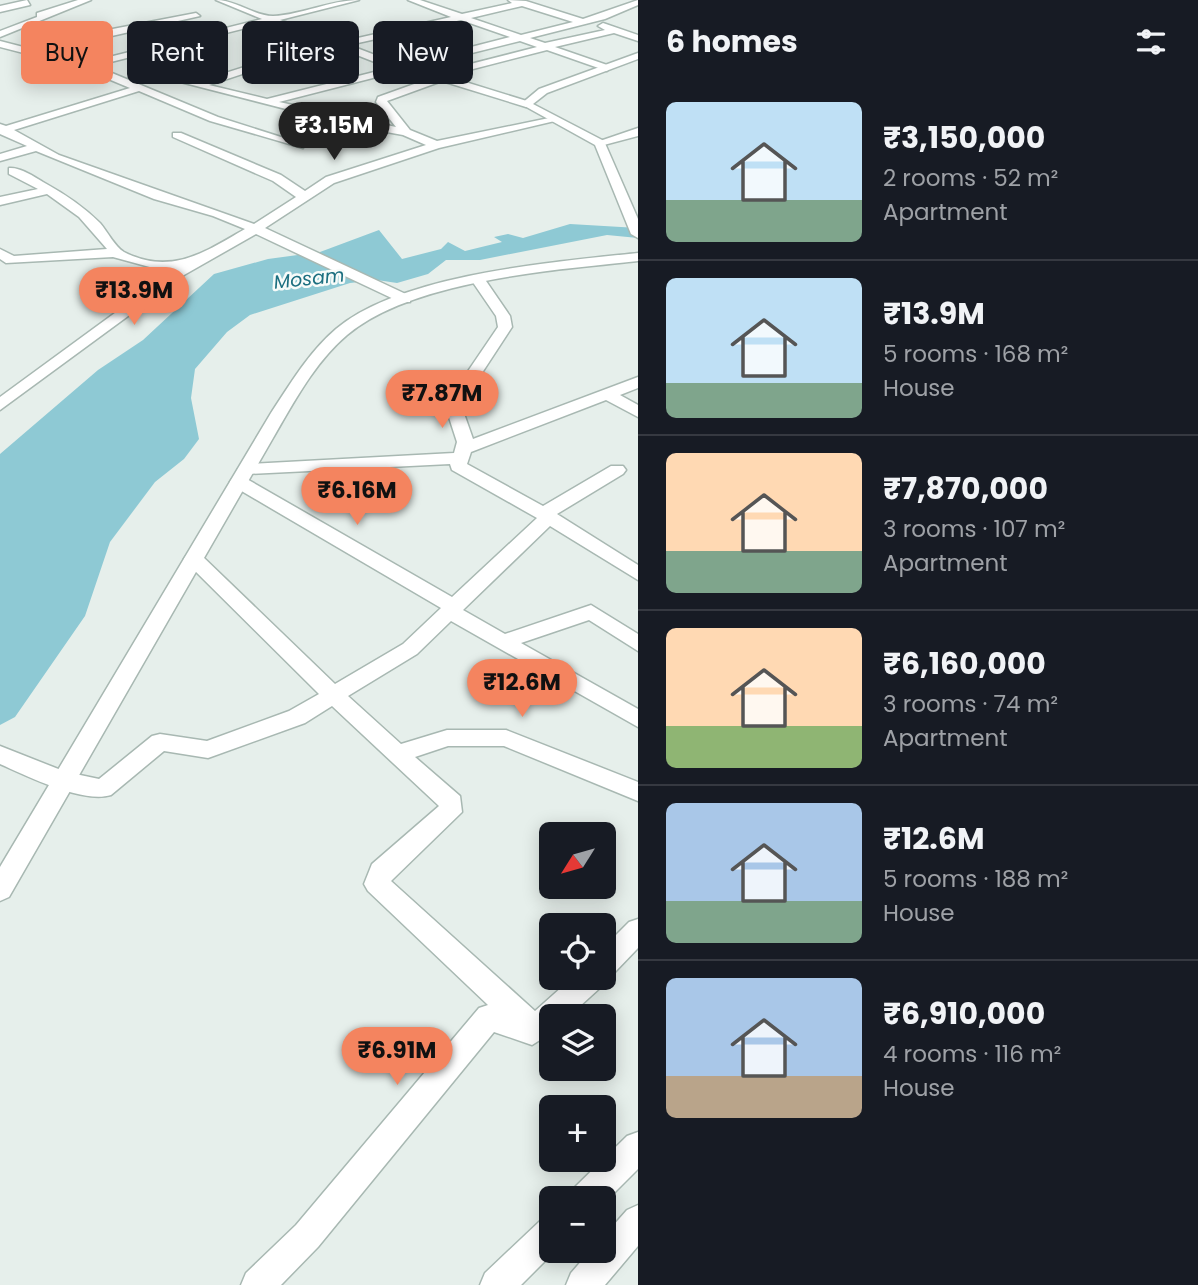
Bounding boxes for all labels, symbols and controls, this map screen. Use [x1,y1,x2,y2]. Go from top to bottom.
text: 6 homes [666,20,798,63]
chip: Buy [21,21,113,84]
chip: Rent [127,21,228,84]
chip: Filters [242,21,359,84]
chip: New [373,21,473,84]
icon: filters [1132,23,1170,61]
pin: ₹3.15M [277,102,391,162]
text: ₹3.15M [295,109,373,141]
text: ₹3,150,000 [883,116,1045,159]
icon: home [722,130,806,214]
text: 2 rooms · 52 m² [883,162,1058,194]
text: Apartment [883,196,1008,228]
water label: Mosam [272,261,346,296]
pin: ₹13.9M [77,268,191,327]
text: ₹13.9M [95,274,173,306]
text: ₹13.9M [883,292,985,335]
icon: home [722,306,806,390]
text: 5 rooms · 168 m² [883,338,1068,370]
pin: ₹7.87M [385,370,499,430]
text: House [883,372,955,404]
text: ₹7.87M [402,377,482,409]
text: ₹7,870,000 [883,467,1048,510]
pin: ₹6.16M [300,468,414,527]
text: ₹6.16M [317,474,397,506]
icon: home [722,481,806,565]
text: 3 rooms · 107 m² [883,513,1065,545]
text: Apartment [883,547,1008,579]
text: ₹6,160,000 [883,642,1046,685]
icon: home [722,656,806,740]
pin: ₹12.6M [465,660,579,719]
text: ₹12.6M [483,666,561,698]
text: 3 rooms · 74 m² [883,688,1058,720]
text: Apartment [883,722,1008,754]
text: ₹12.6M [883,817,984,860]
north arrow [539,822,616,900]
map controls [539,822,616,1263]
icon: home [722,831,806,915]
text: 5 rooms · 188 m² [883,863,1068,895]
text: House [883,897,955,929]
button: locate [539,913,616,990]
text: ₹6,910,000 [883,992,1045,1035]
button: layers [539,1004,616,1081]
icon: home [722,1006,806,1090]
pin: ₹6.91M [340,1028,454,1087]
text: ₹6.91M [358,1034,436,1066]
text: 4 rooms · 116 m² [883,1038,1061,1070]
text: House [883,1072,955,1104]
button: + [539,1095,616,1172]
button: − [539,1186,616,1263]

